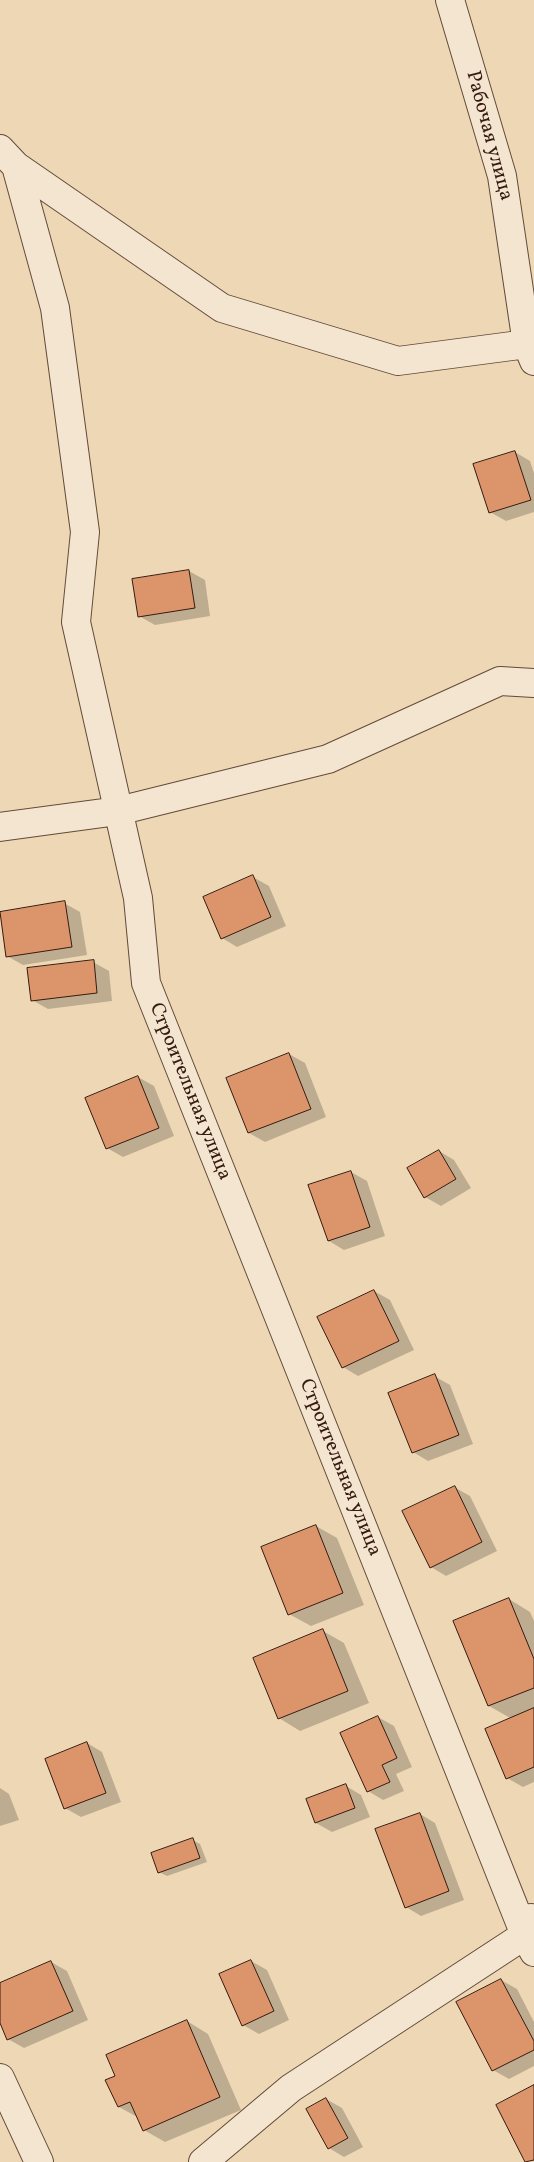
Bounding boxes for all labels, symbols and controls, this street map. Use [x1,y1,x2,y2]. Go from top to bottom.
street label: Рабочая улица [459,68,517,204]
street label: Строительная улица [142,1000,236,1184]
street label: Строительная улица [292,1376,386,1560]

